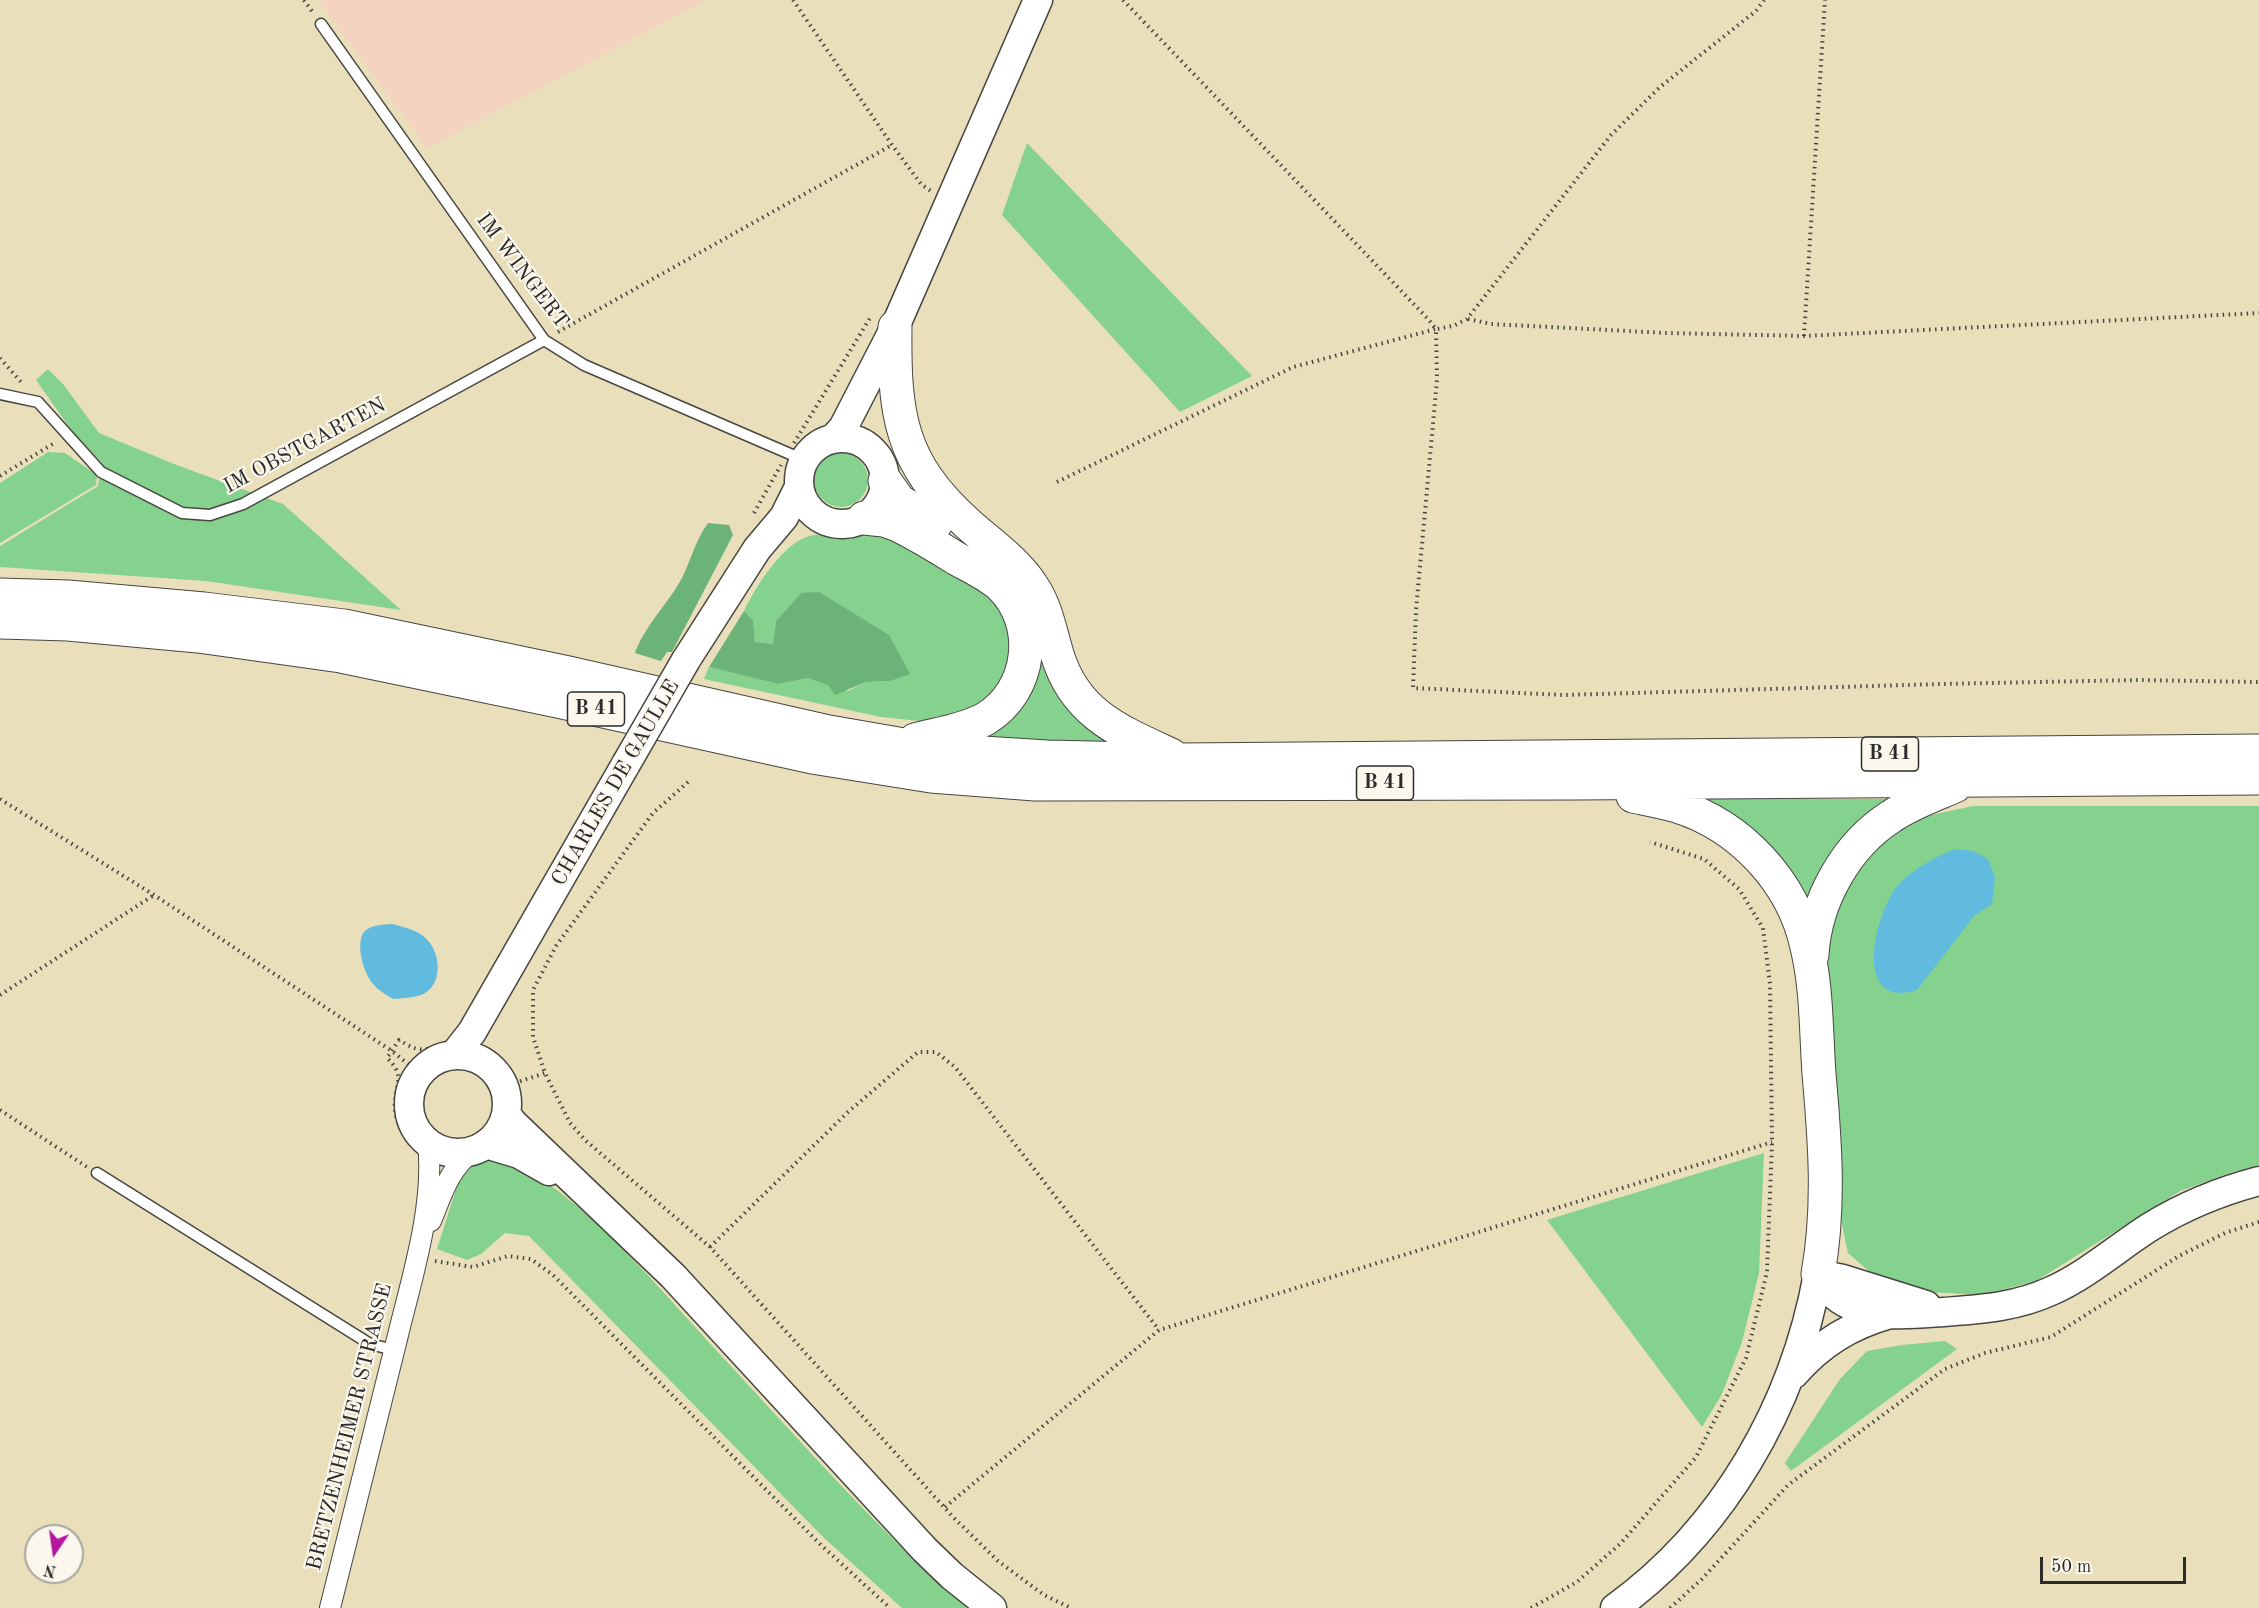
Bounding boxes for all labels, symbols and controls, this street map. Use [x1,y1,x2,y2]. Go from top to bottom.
street label: IM WINGERT [470,208,574,334]
street label: IM OBSTGARTEN [220,393,390,499]
street label: CHARLES DE GAULLE [547,675,685,891]
road number: B 41 [568,692,624,726]
road number: B 41 [1862,737,1918,771]
road number: B 41 [1356,766,1414,800]
street label: BRETZENHEIMER STRASSE [302,1281,398,1573]
north arrow [24,1524,84,1584]
scale bar [2043,1545,2188,1583]
text: 50 m [2051,1558,2091,1576]
text: N [43,1560,58,1579]

